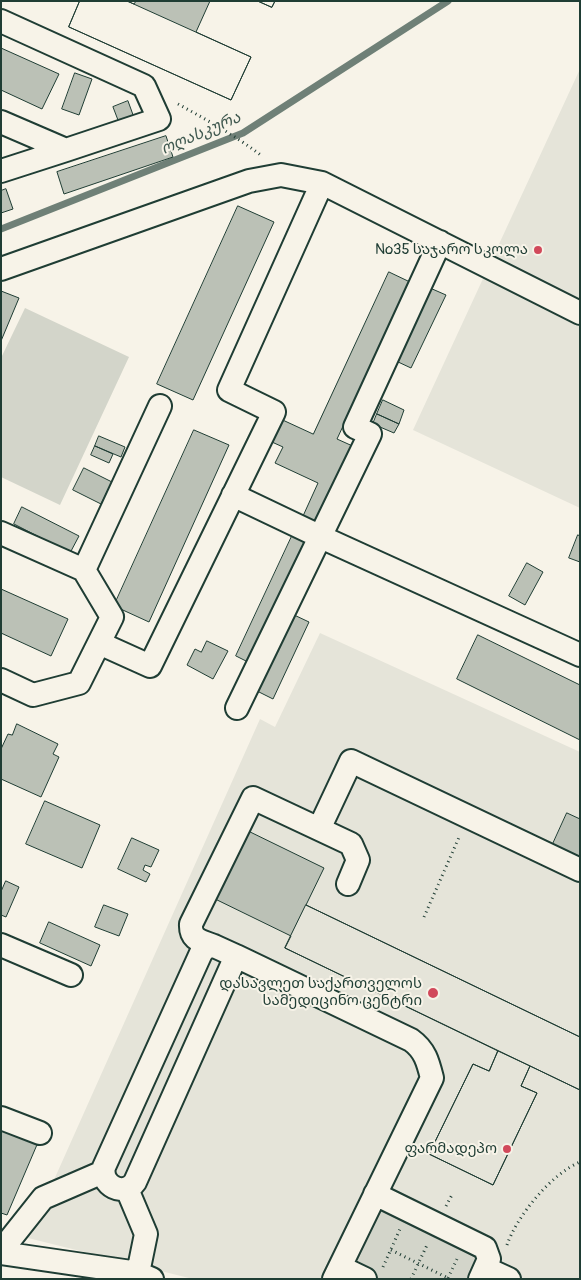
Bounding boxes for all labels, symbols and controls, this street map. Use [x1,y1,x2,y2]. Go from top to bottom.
water label: ოღასკურა [158,109,244,159]
place label: №35 საჯარო სკოლა [375,241,528,259]
marker: №35 საჯარო სკოლა [532,244,544,256]
place label: დასავლეთ საქართველოს სამედიცინო ცენტრი [219,975,422,1010]
marker: დასავლეთ საქართველოს სამედიცინო ცენტრი [426,986,440,1000]
place label: ფარმადეპო [404,1140,497,1158]
marker: ფარმადეპო [501,1143,513,1155]

